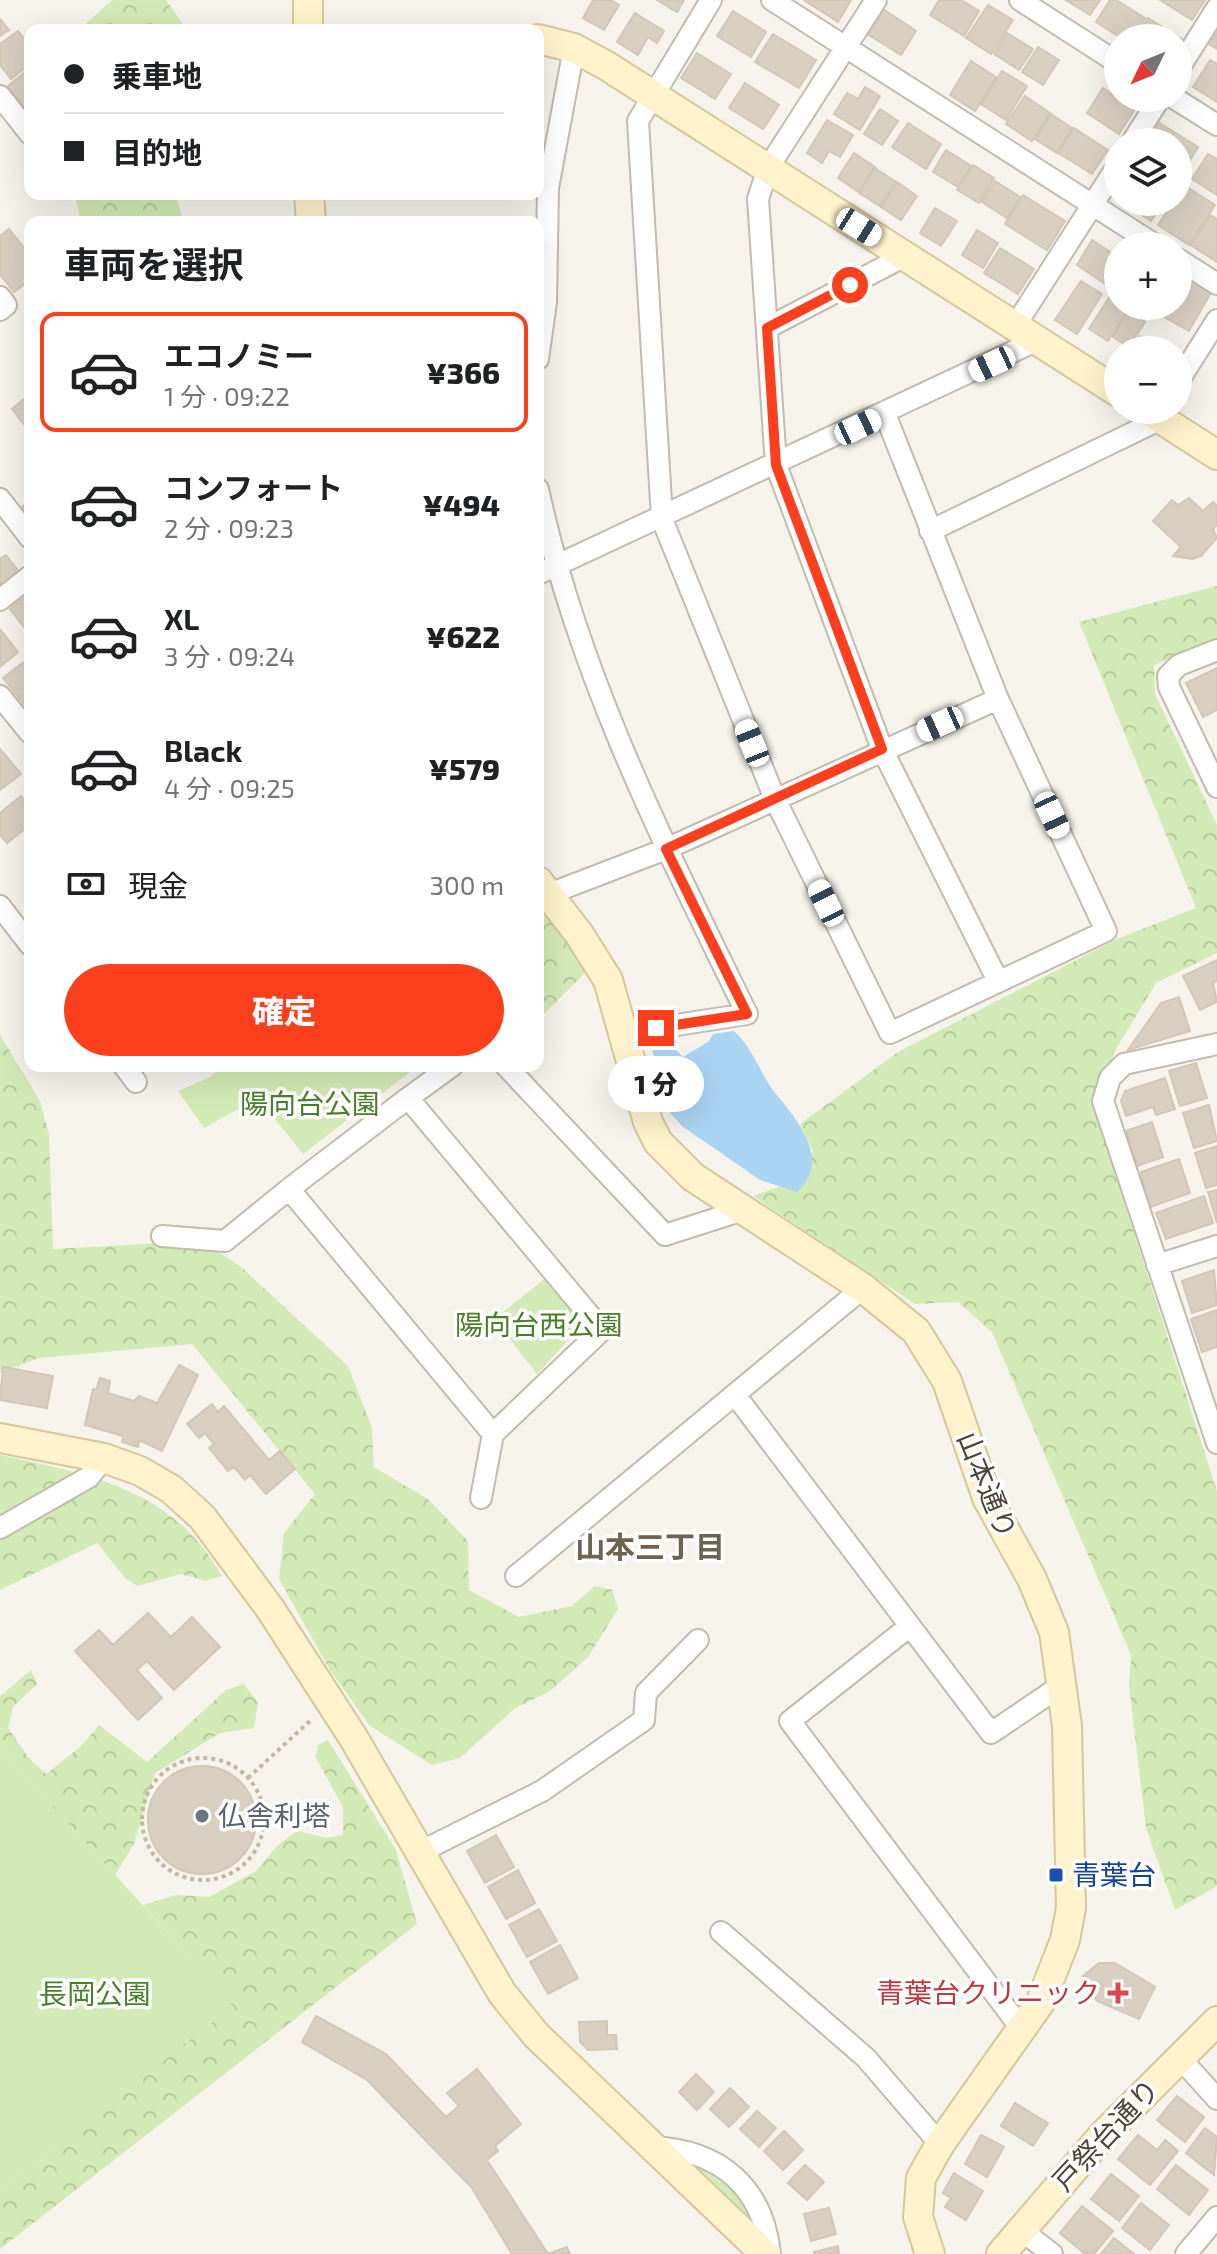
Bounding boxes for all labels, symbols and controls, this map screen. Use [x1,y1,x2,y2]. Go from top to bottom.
north arrow [1104,24,1192,112]
map controls [1104,24,1192,424]
text: 乗車地 [112,57,202,93]
button: layers [1104,128,1192,216]
text: 目的地 [112,134,202,170]
car [832,204,886,250]
button: + [1104,232,1192,320]
text: 車両を選択 [64,242,244,285]
route start [832,267,868,303]
icon: car [68,336,140,408]
button: − [1104,336,1192,424]
text: エコノミー [164,337,314,373]
car [965,343,1019,385]
text: ¥366 [426,354,500,390]
text: 1 分 · 09:22 [164,380,290,411]
car [831,406,885,448]
icon: car [68,468,140,540]
text: コンフォート [164,469,343,505]
text: ¥494 [422,486,500,522]
text: 2 分 · 09:23 [164,512,294,543]
icon: car [68,600,140,672]
text: XL [164,600,199,636]
text: ¥622 [426,618,500,654]
text: 3 分 · 09:24 [164,640,295,671]
car [913,703,967,745]
car [732,716,772,770]
icon: car [68,732,140,804]
text: Black [164,732,242,768]
text: ¥579 [428,750,500,786]
text: 4 分 · 09:25 [164,772,295,803]
car [1031,788,1073,842]
icon: cash [64,862,108,906]
text: 現金 [128,867,188,903]
text: 300 m [430,869,504,900]
car [805,876,847,930]
button: 確定 [64,964,504,1056]
route end [638,1010,674,1046]
callout: 1 分 [608,1056,704,1112]
text: 1 分 [634,1068,678,1099]
park label: 陽向台公園 [240,1086,380,1120]
park label: 陽向台西公園 [455,1307,623,1341]
street label: 山本通り [951,1426,1025,1543]
district label: 山本三丁目 [575,1528,725,1564]
place label: 仏舎利塔 [218,1798,330,1832]
marker: 仏舎利塔 [193,1807,211,1825]
place label: 青葉台 [1072,1857,1156,1891]
marker: 青葉台 [1047,1866,1065,1884]
place label: 青葉台クリニック [876,1975,1100,2009]
park label: 長岡公園 [39,1976,151,2010]
marker: 青葉台クリニック [1107,1982,1129,2004]
street label: 戸祭台通り [1045,2072,1165,2197]

